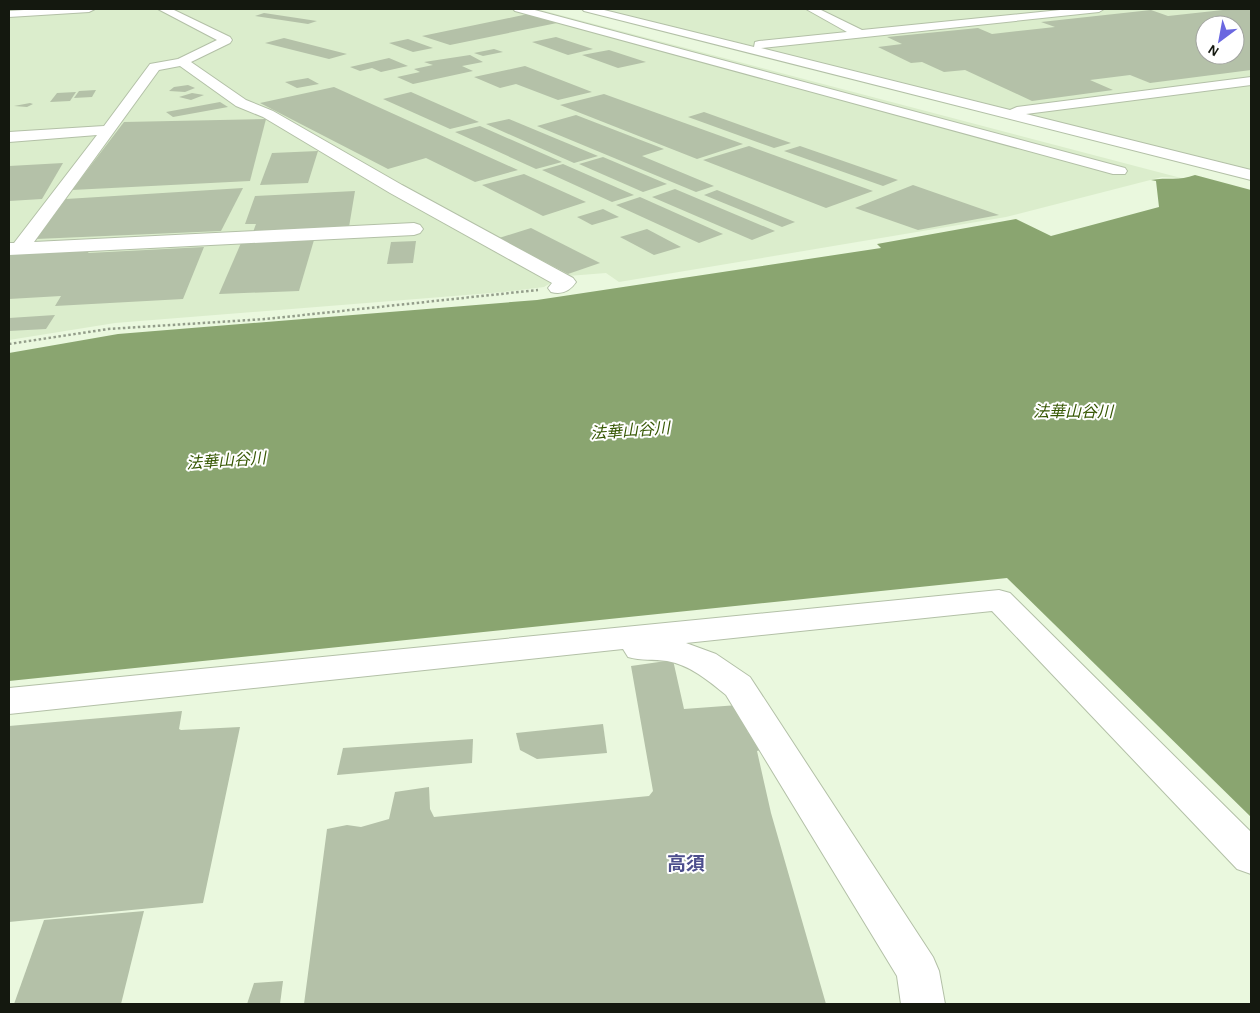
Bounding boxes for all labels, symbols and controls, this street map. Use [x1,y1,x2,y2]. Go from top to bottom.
north arrow [1195,15,1245,65]
text: N [1206,42,1221,59]
water label: 法華山谷川 [1033,403,1115,420]
water label: 法華山谷川 [589,419,672,442]
water label: 法華山谷川 [185,449,268,472]
district label: 高須 [667,854,705,874]

